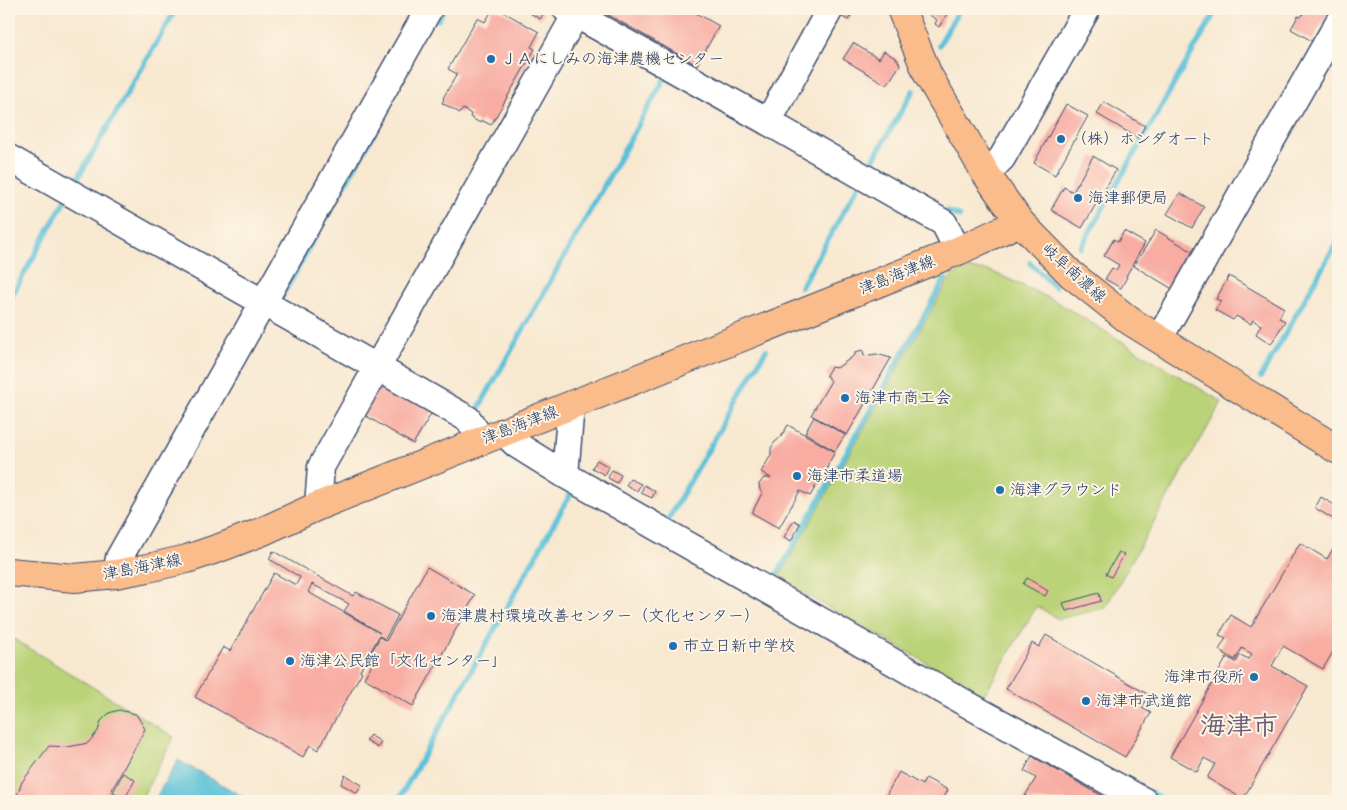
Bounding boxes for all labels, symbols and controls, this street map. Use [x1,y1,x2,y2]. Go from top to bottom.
place label: ＪＡにしみの海津農機センター [501,48,724,70]
marker: ＪＡにしみの海津農機センター [485,53,497,65]
place label: （株）ホンダオート [1071,128,1214,150]
marker: （株）ホンダオート [1055,133,1067,145]
place label: 海津郵便局 [1088,187,1168,209]
marker: 海津郵便局 [1072,192,1084,204]
street label: 岐阜南濃線 [1037,238,1111,308]
street label: 津島海津線 [856,250,938,300]
place label: 海津市商工会 [855,387,951,409]
marker: 海津市商工会 [839,392,851,404]
street label: 津島海津線 [479,400,561,450]
place label: 海津市柔道場 [807,465,903,487]
marker: 海津市柔道場 [791,470,803,482]
place label: 海津グラウンド [1010,479,1122,501]
marker: 海津グラウンド [994,484,1006,496]
street label: 津島海津線 [101,549,183,585]
place label: 海津農村環境改善センター（文化センター） [441,605,760,627]
marker: 海津農村環境改善センター（文化センター） [425,610,437,622]
place label: 市立日新中学校 [683,635,795,657]
marker: 市立日新中学校 [667,640,679,652]
place label: 海津公民館「文化センター」 [300,650,507,672]
marker: 海津公民館「文化センター」 [284,655,296,667]
place label: 海津市役所 [1164,666,1244,688]
marker: 海津市役所 [1248,671,1260,683]
place label: 海津市武道館 [1096,690,1192,712]
marker: 海津市武道館 [1080,695,1092,707]
district label: 海津市 [1200,708,1278,744]

